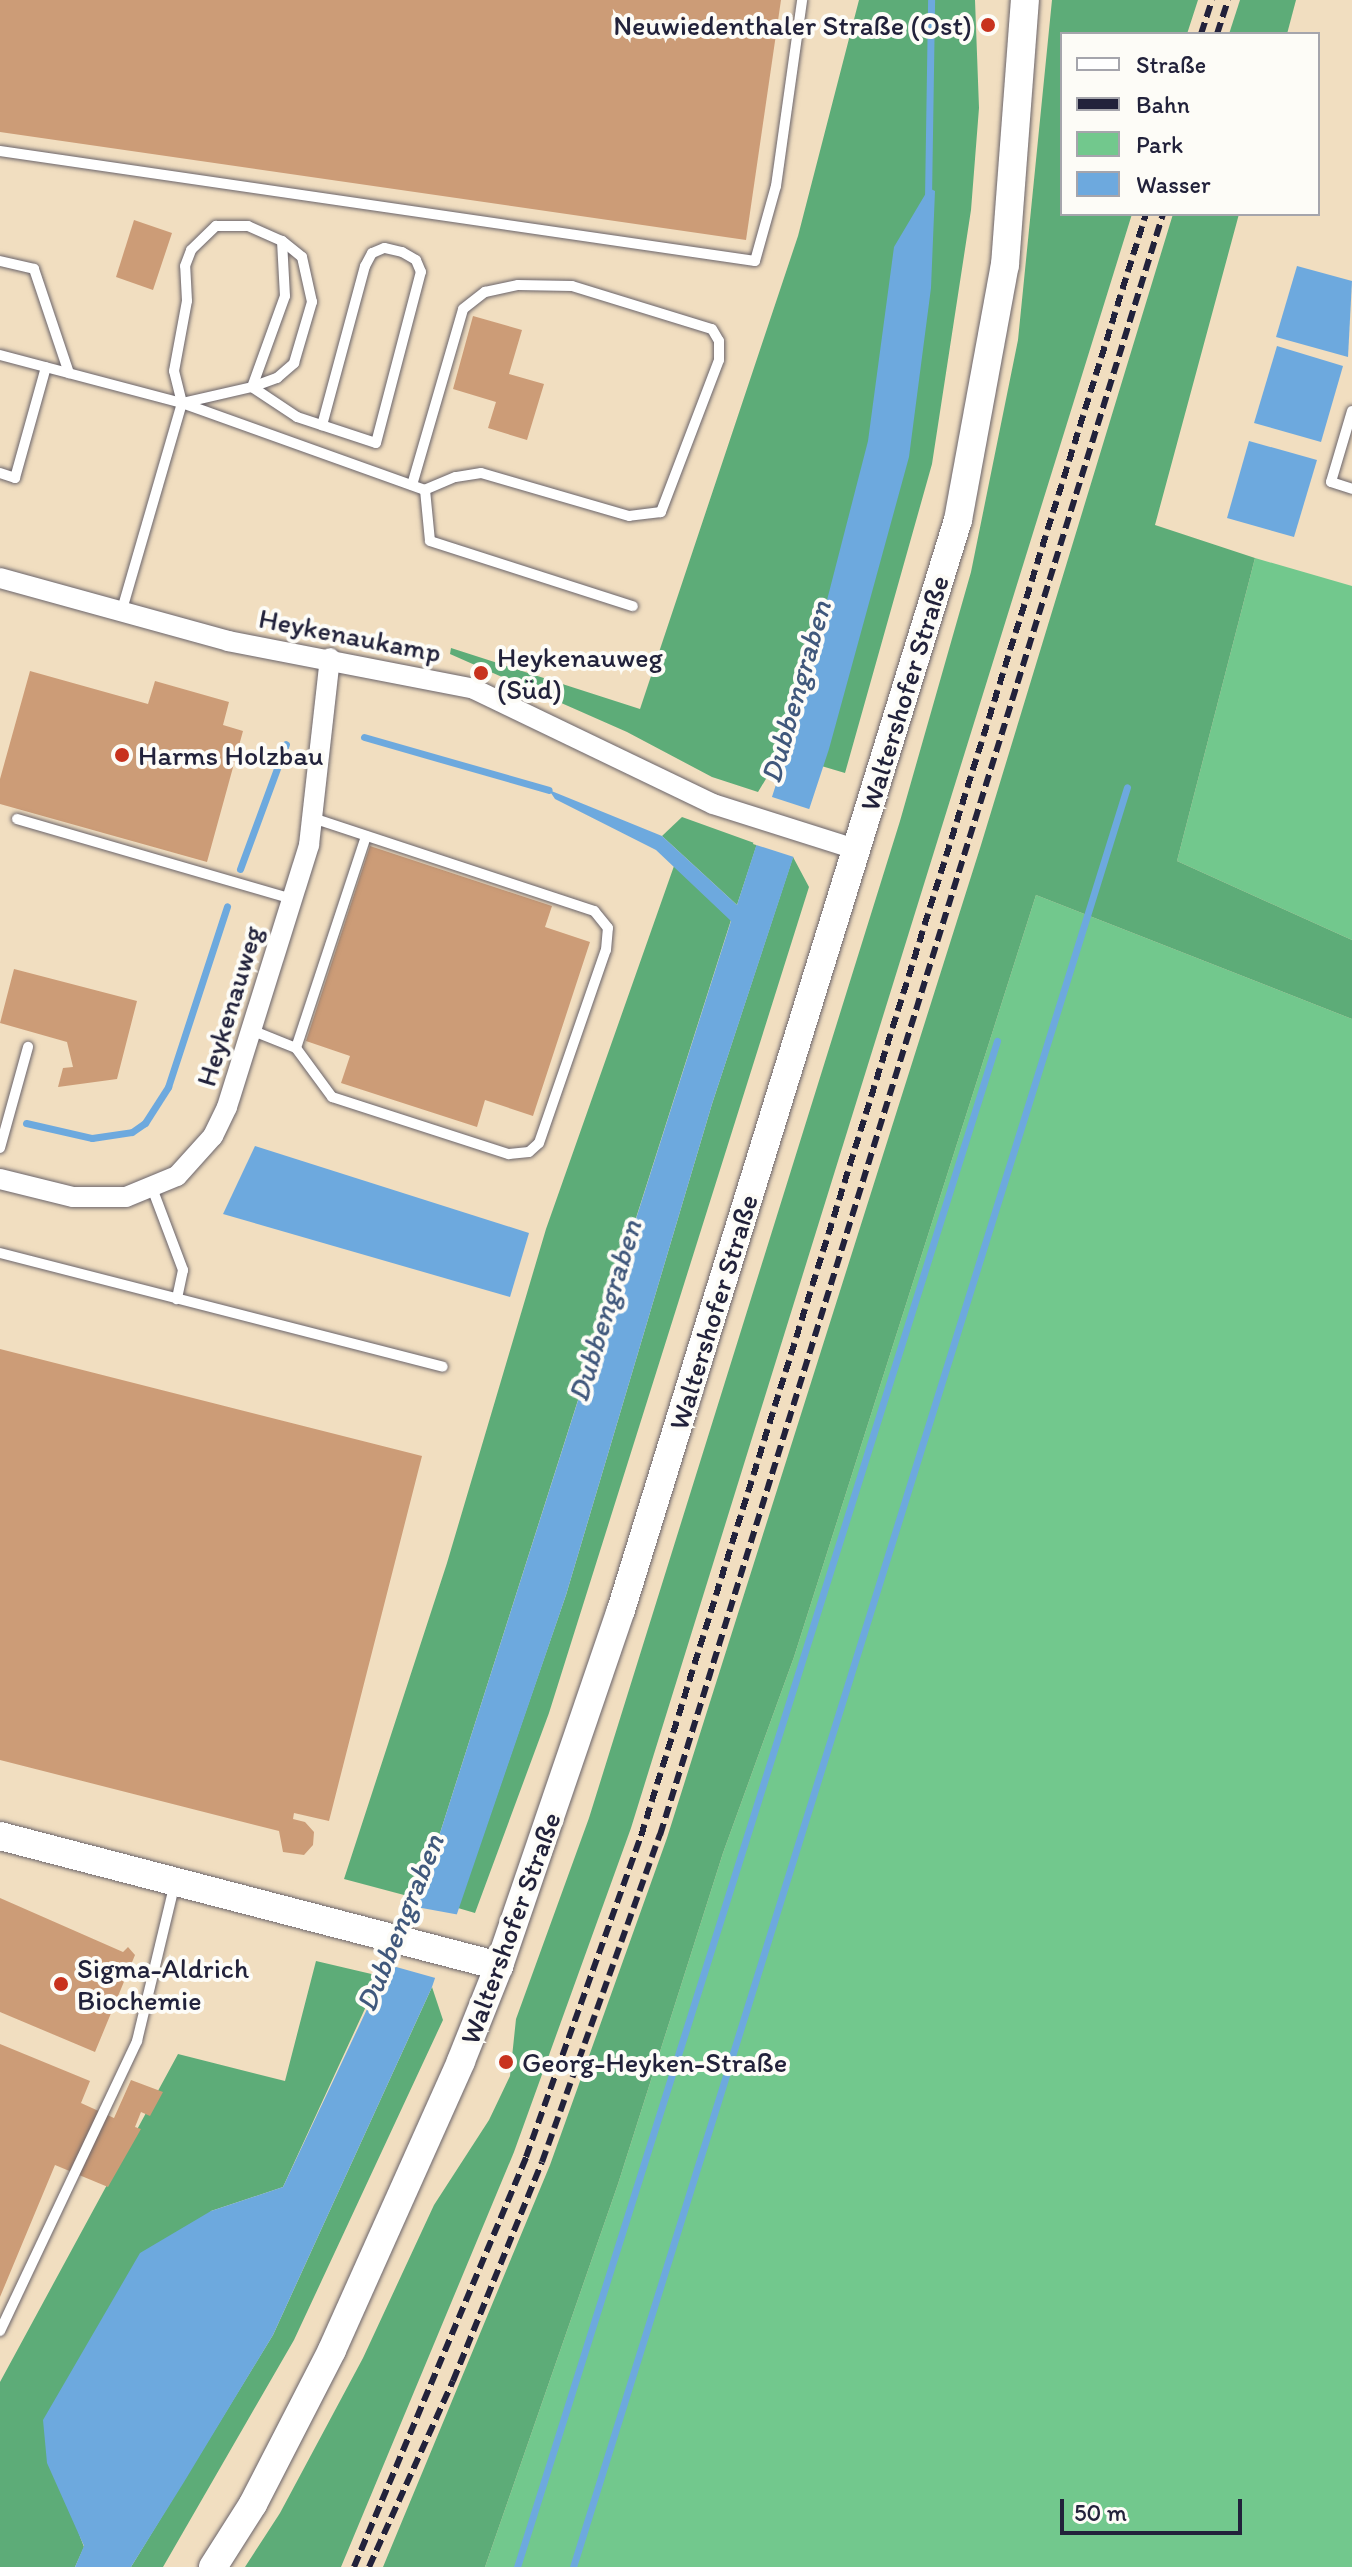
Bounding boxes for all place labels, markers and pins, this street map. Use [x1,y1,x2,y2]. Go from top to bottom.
place label: Neuwiedenthaler Straße (Ost) [613,8,972,42]
marker: Neuwiedenthaler Straße (Ost) [979,16,997,34]
place label: Heykenauweg (Süd) [497,640,663,706]
marker: Heykenauweg (Süd) [472,664,490,682]
place label: Harms Holzbau [138,738,323,772]
marker: Harms Holzbau [113,746,131,764]
place label: Sigma-Aldrich Biochemie [77,1951,249,2017]
marker: Sigma-Aldrich Biochemie [52,1975,70,1993]
place label: Georg-Heyken-Straße [522,2045,787,2079]
marker: Georg-Heyken-Straße [497,2053,515,2071]

